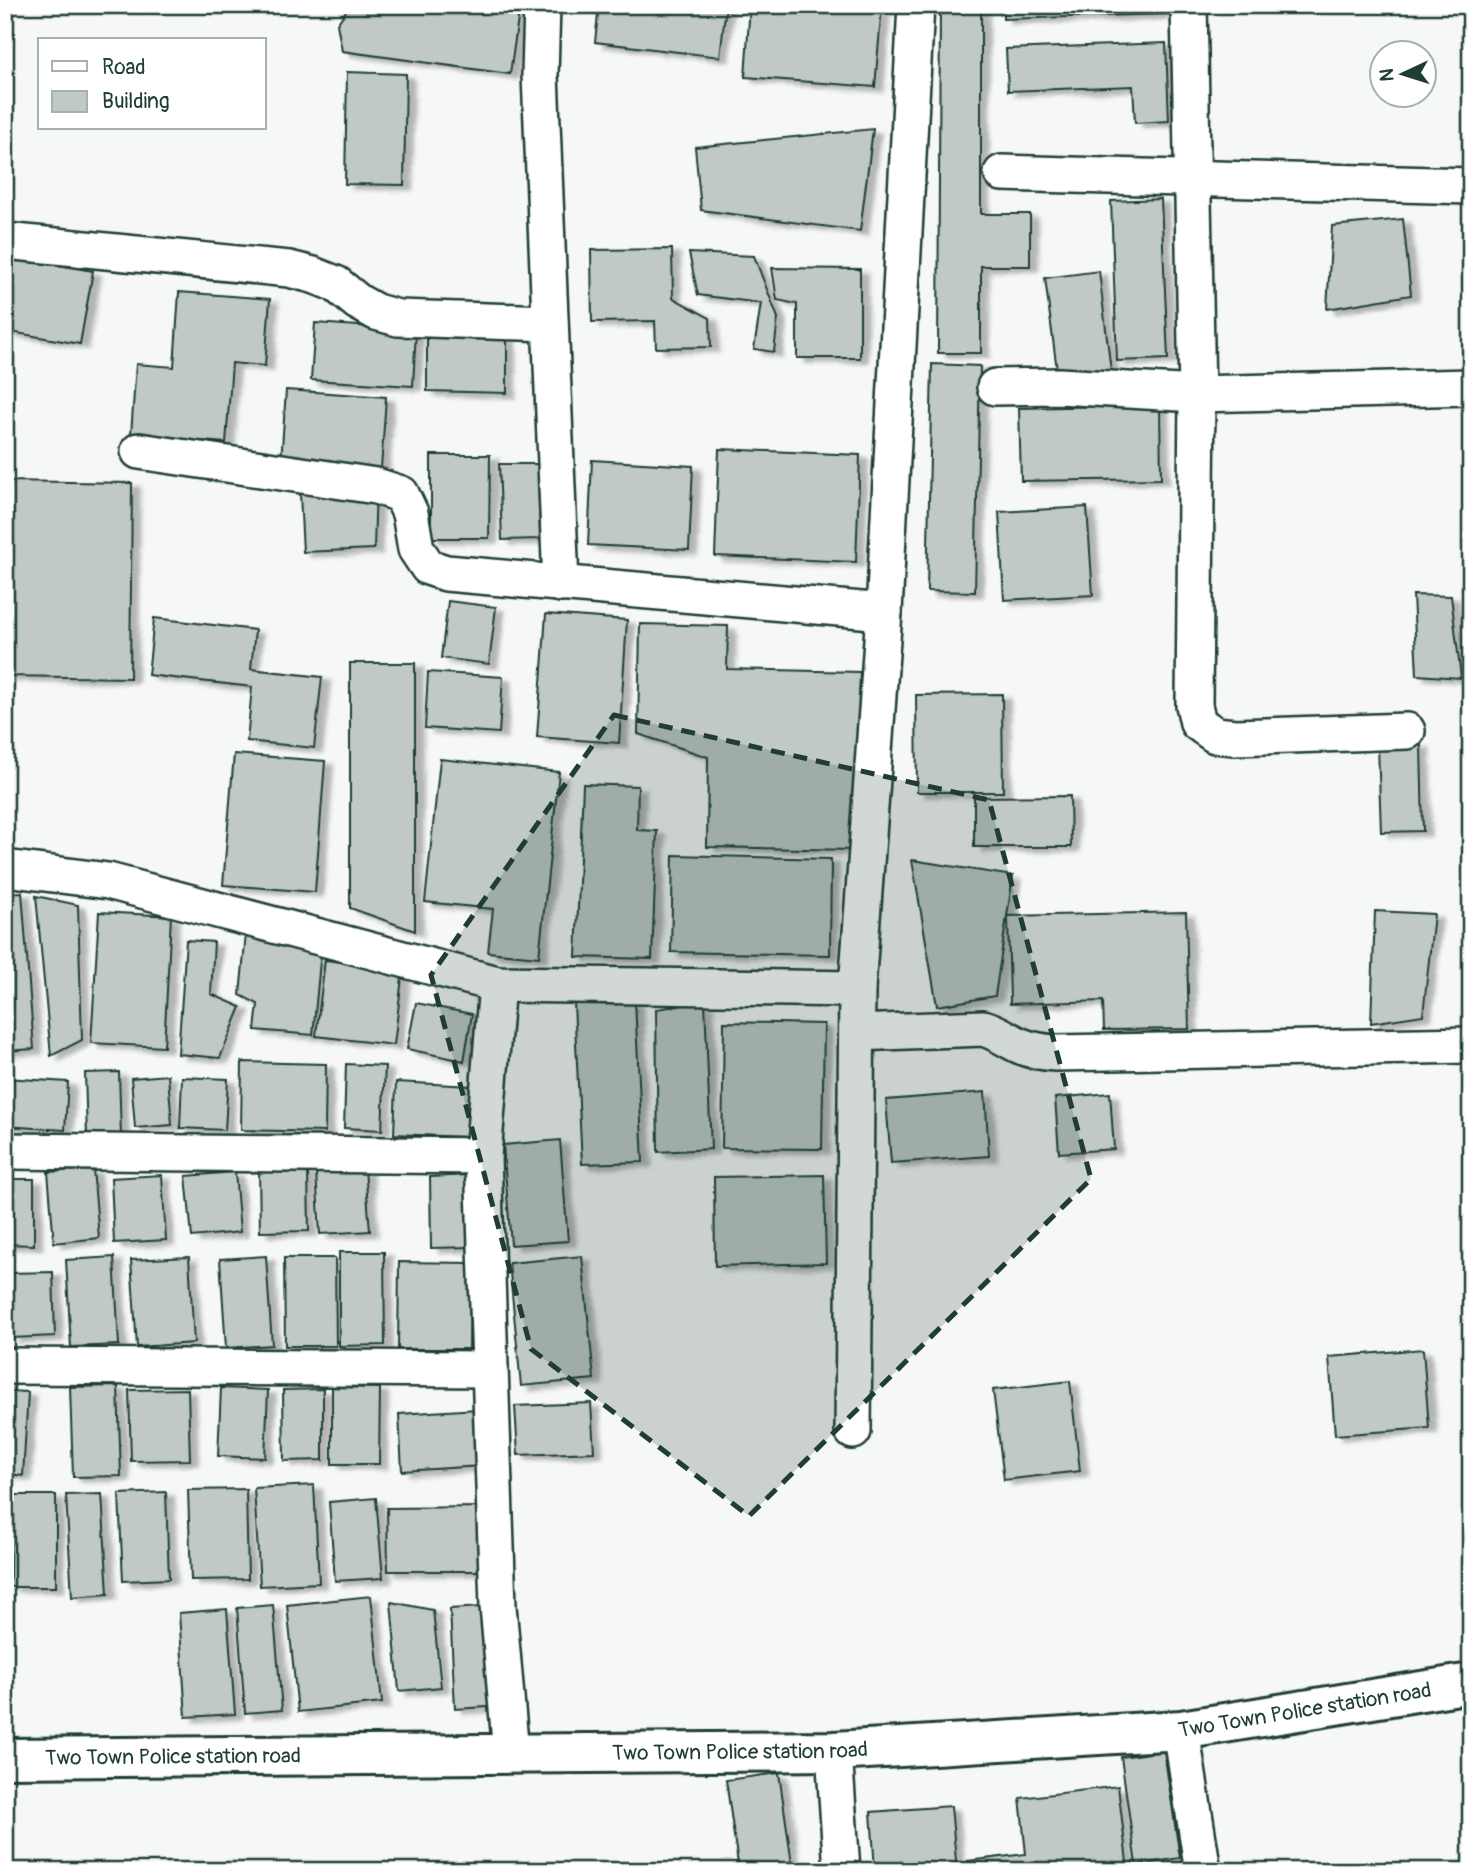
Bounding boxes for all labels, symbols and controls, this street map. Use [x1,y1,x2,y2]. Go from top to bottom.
legend [38,38,266,130]
north arrow [1368,38,1438,108]
text: Road [102,54,146,81]
text: N [1375,68,1399,82]
text: Building [102,88,169,115]
street label: Two Town Police station road [1176,1676,1433,1744]
street label: Two Town Police station road [612,1735,869,1766]
street label: Two Town Police station road [45,1742,301,1771]

